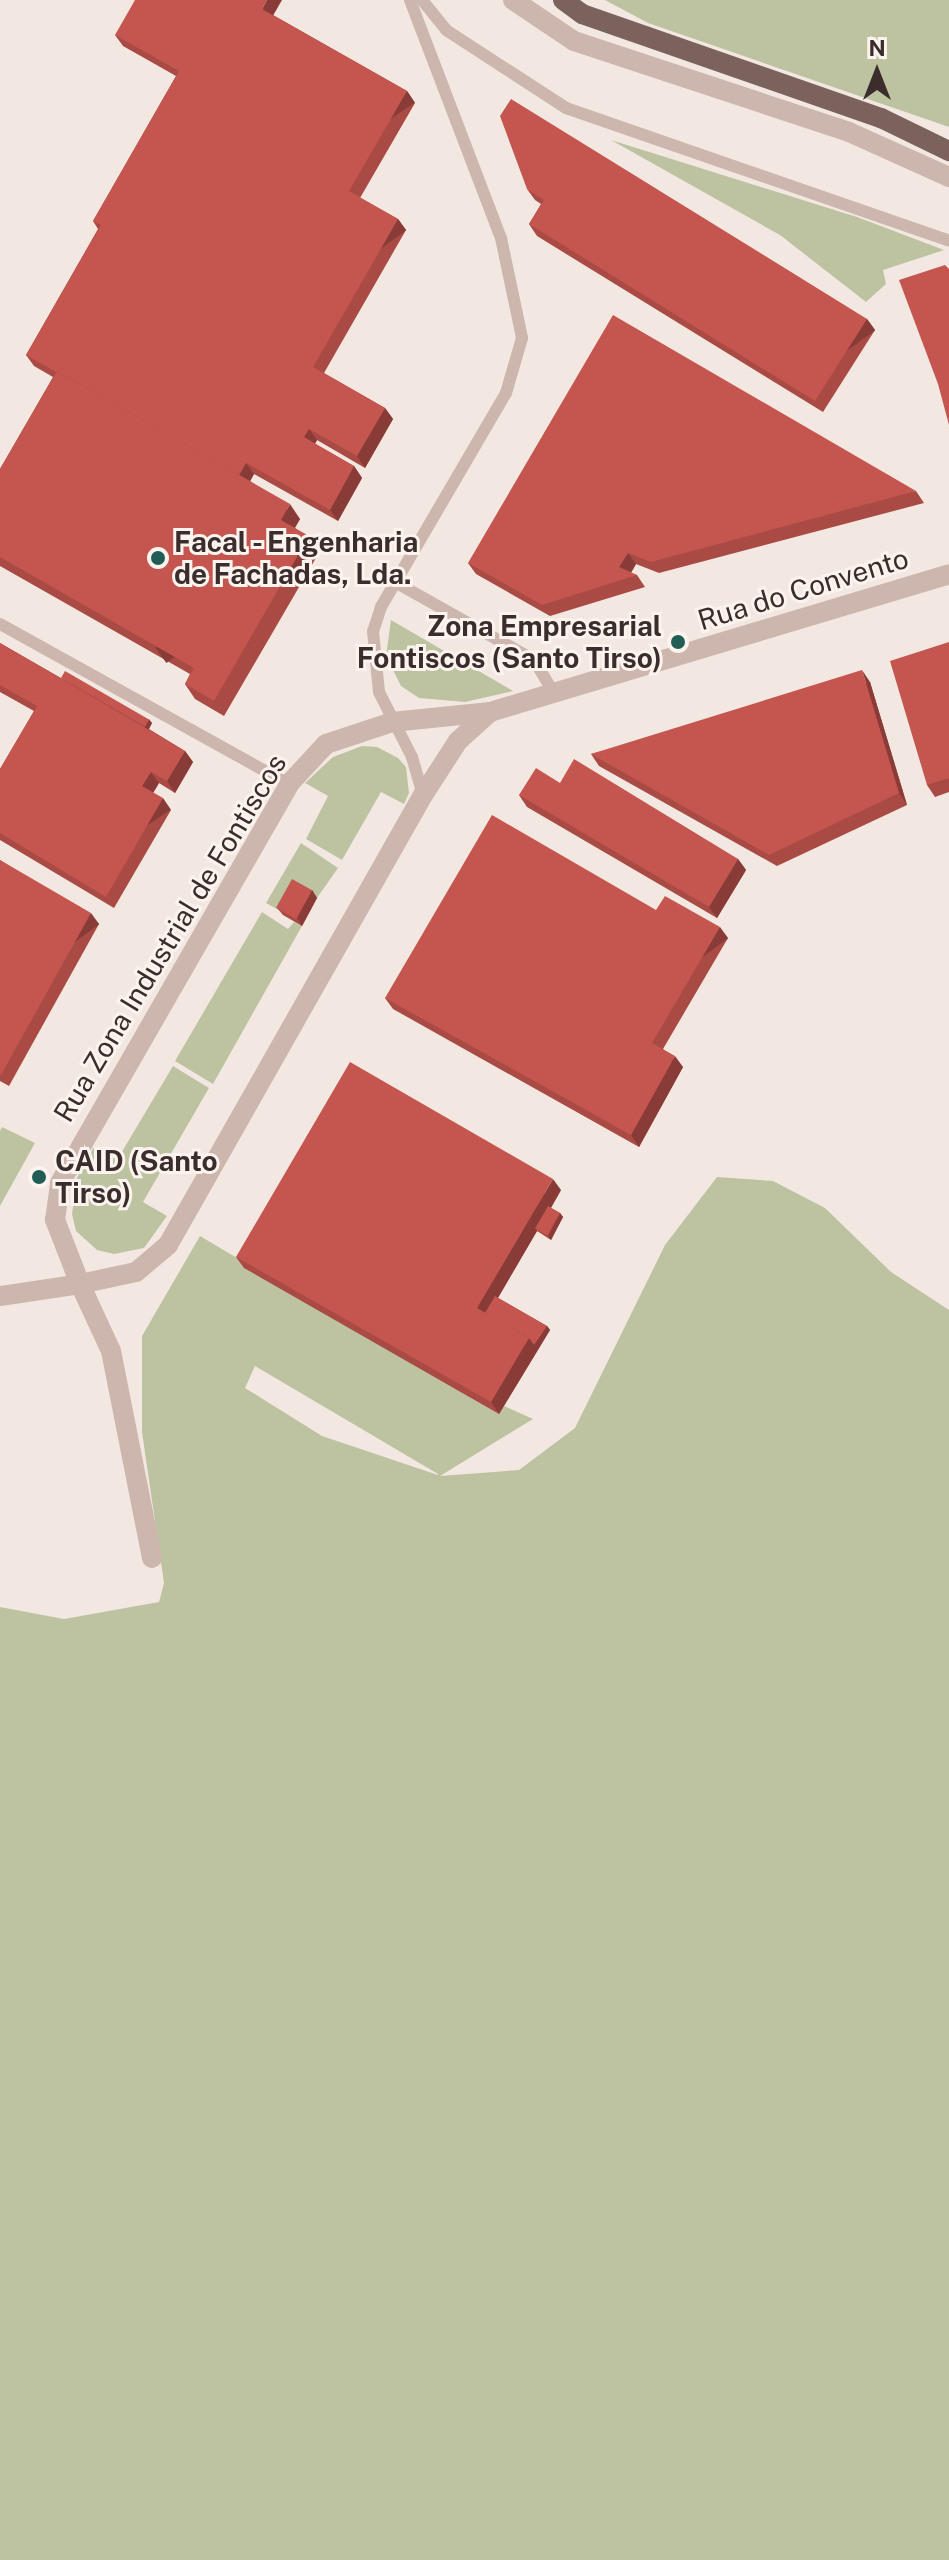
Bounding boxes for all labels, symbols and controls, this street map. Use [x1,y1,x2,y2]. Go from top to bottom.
north arrow [837,32,917,112]
text: N [868,35,886,61]
place label: Facal - Engenharia de Fachadas, Lda. [174,525,422,591]
street label: Rua do Convento [693,541,913,637]
marker: Facal - Engenharia de Fachadas, Lda. [149,549,167,567]
place label: Zona Empresarial Fontiscos (Santo Tirso) [356,609,662,675]
marker: Zona Empresarial Fontiscos (Santo Tirso) [669,633,687,651]
street label: Rua Zona Industrial de Fontiscos [47,748,293,1128]
place label: CAID (Santo Tirso) [55,1144,218,1210]
marker: CAID (Santo Tirso) [30,1168,48,1186]

